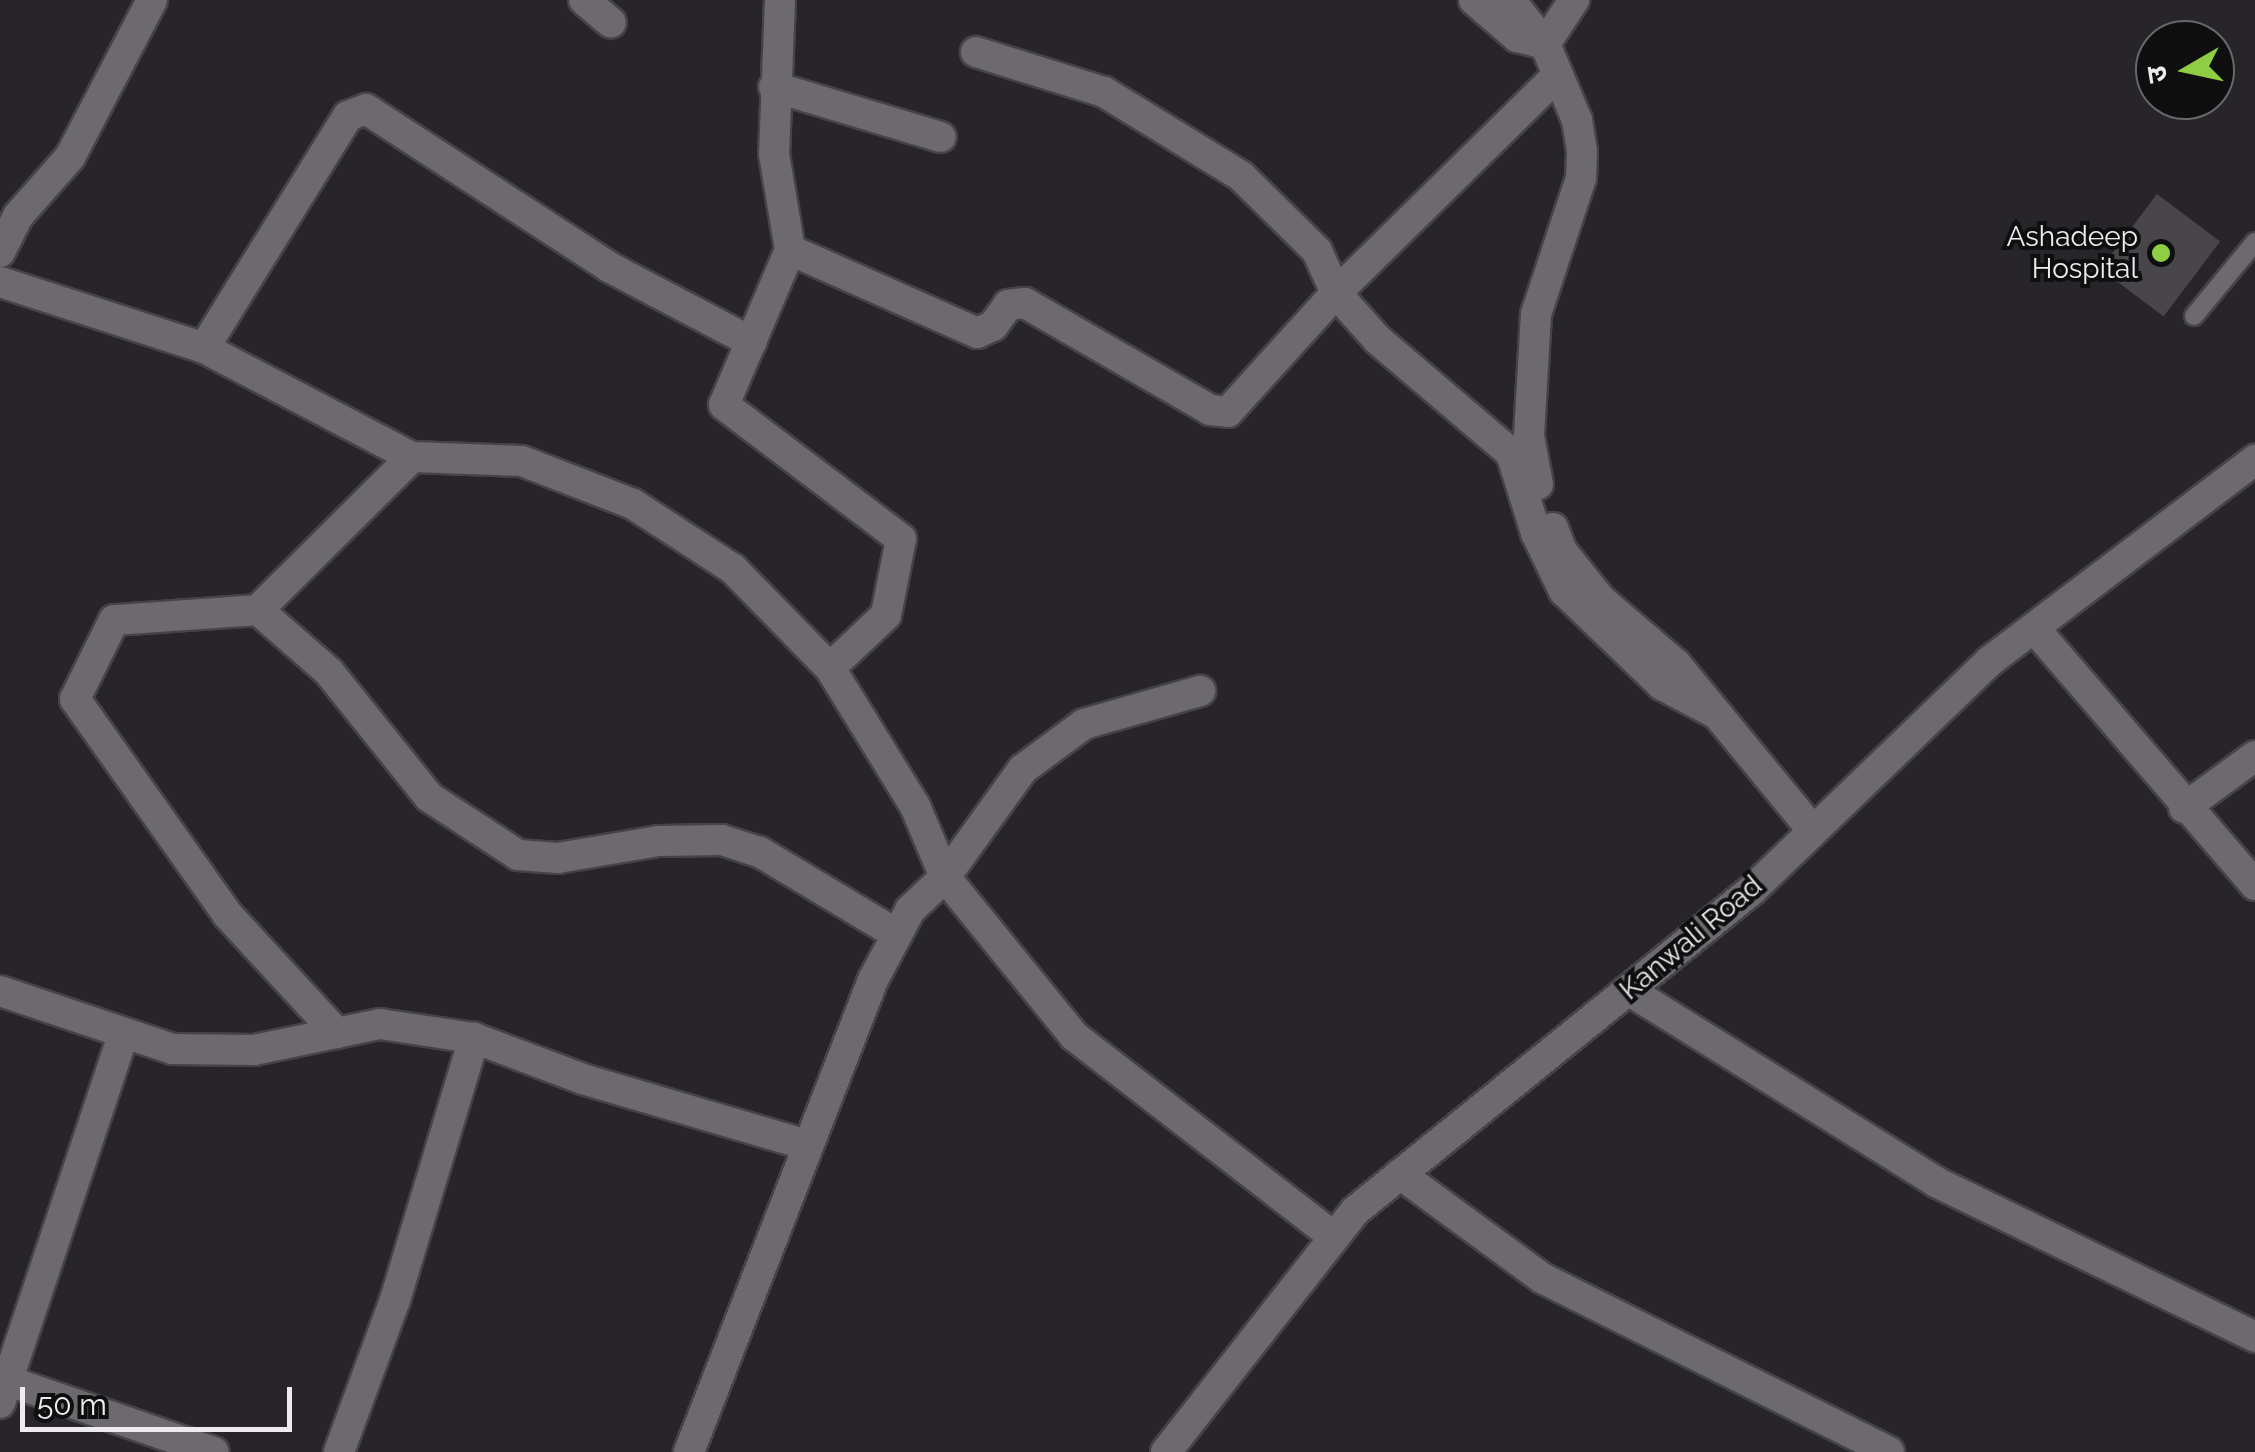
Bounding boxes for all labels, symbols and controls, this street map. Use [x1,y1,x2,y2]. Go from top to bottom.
north arrow [2135,20,2235,120]
text: उ [2139,64,2174,85]
place label: Ashadeep Hospital [2007,220,2138,286]
marker: Ashadeep Hospital [2148,240,2174,266]
street label: Kanwali Road [1613,869,1769,1007]
scale bar [25,1367,298,1429]
text: 50 m [37,1387,107,1422]

